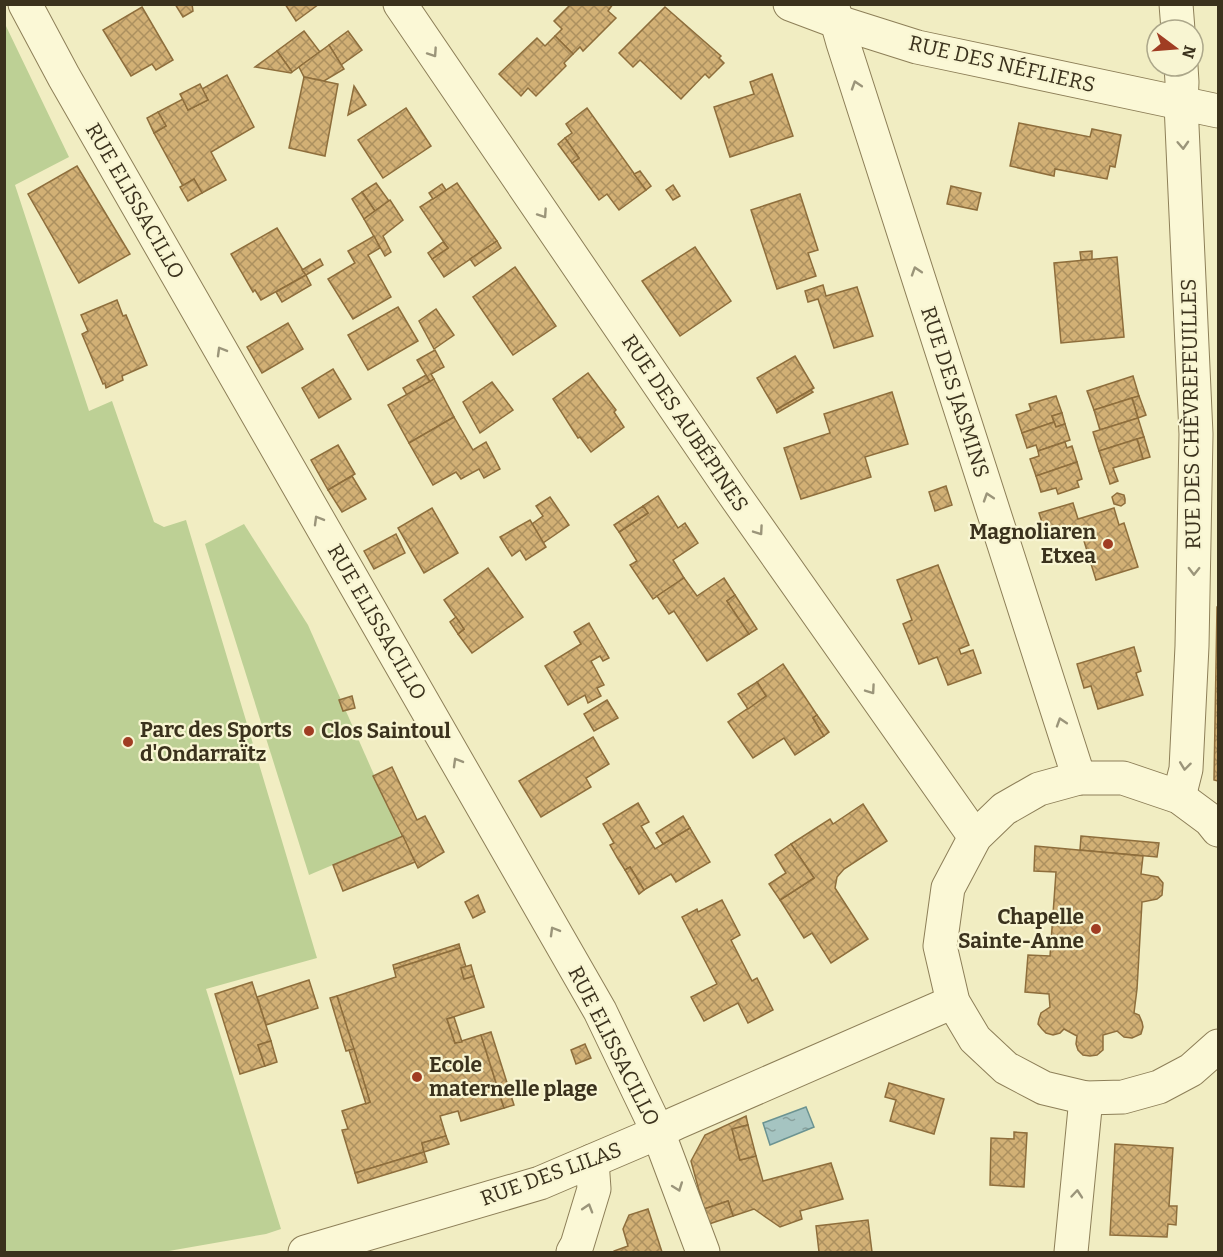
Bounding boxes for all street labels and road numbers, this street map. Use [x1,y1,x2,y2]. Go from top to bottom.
street label: RUE DES NÉFLIERS [906,30,1098,98]
street label: RUE ELISSACILLO [80,118,190,284]
street label: RUE DES CHÈVREFEUILLES [1176,278,1206,550]
street label: RUE DES JASMINS [915,303,995,481]
street label: RUE DES AUBÉPINES [616,329,754,517]
street label: RUE ELISSACILLO [322,539,432,705]
street label: RUE ELISSACILLO [563,962,665,1130]
street label: RUE DES LILAS [477,1136,625,1212]

